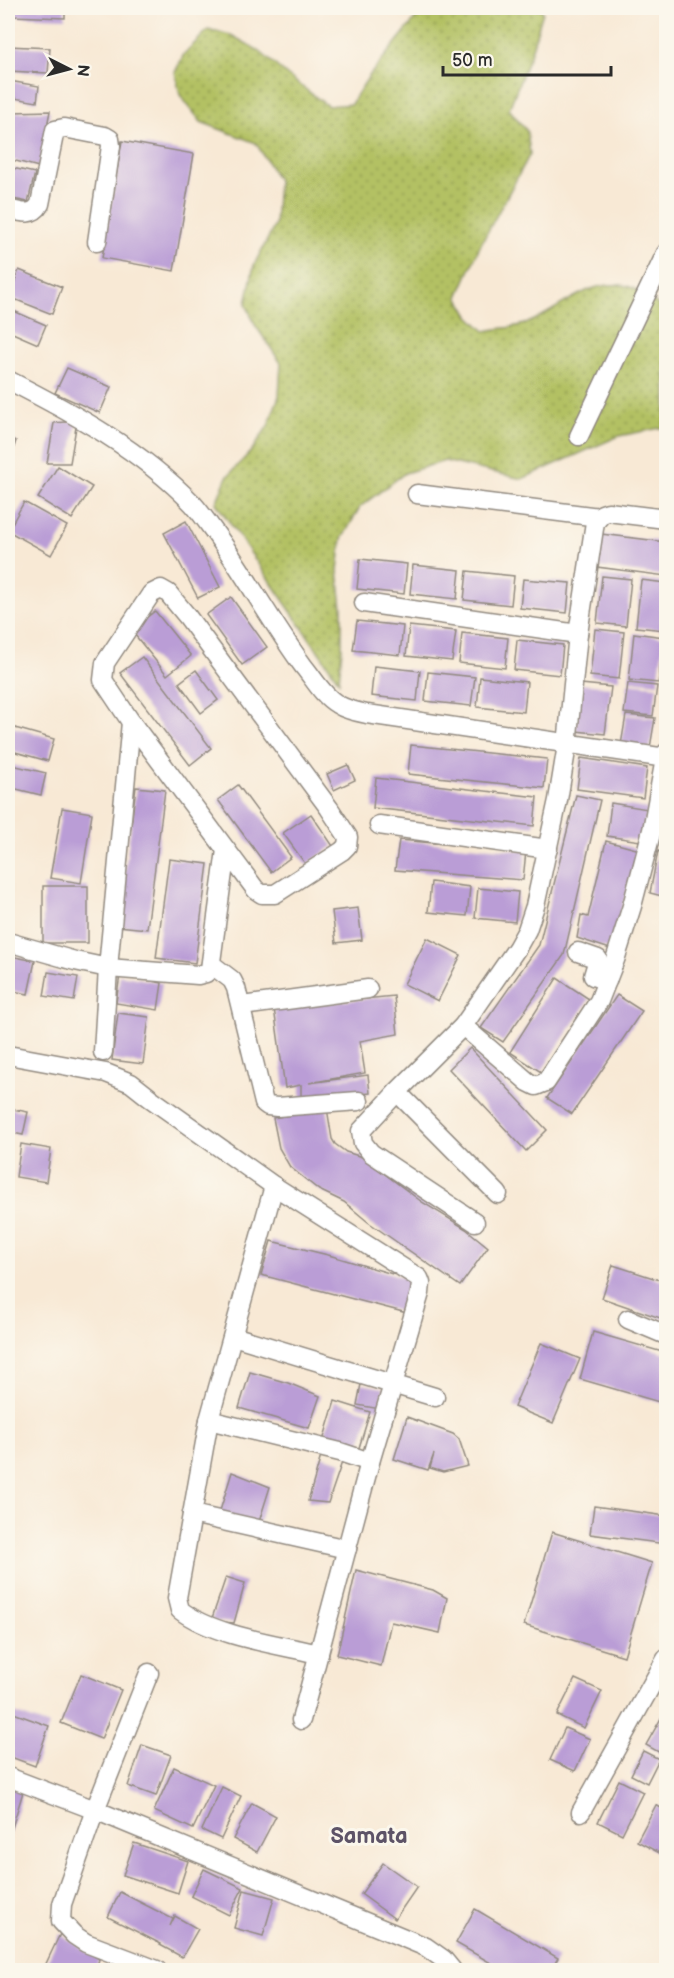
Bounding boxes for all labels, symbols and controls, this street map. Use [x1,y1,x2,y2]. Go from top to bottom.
north arrow [39,39,99,99]
scale bar [443,39,611,77]
text: 50 m [452,50,493,71]
text: N [72,63,93,77]
district label: Samata [330,1823,408,1850]

